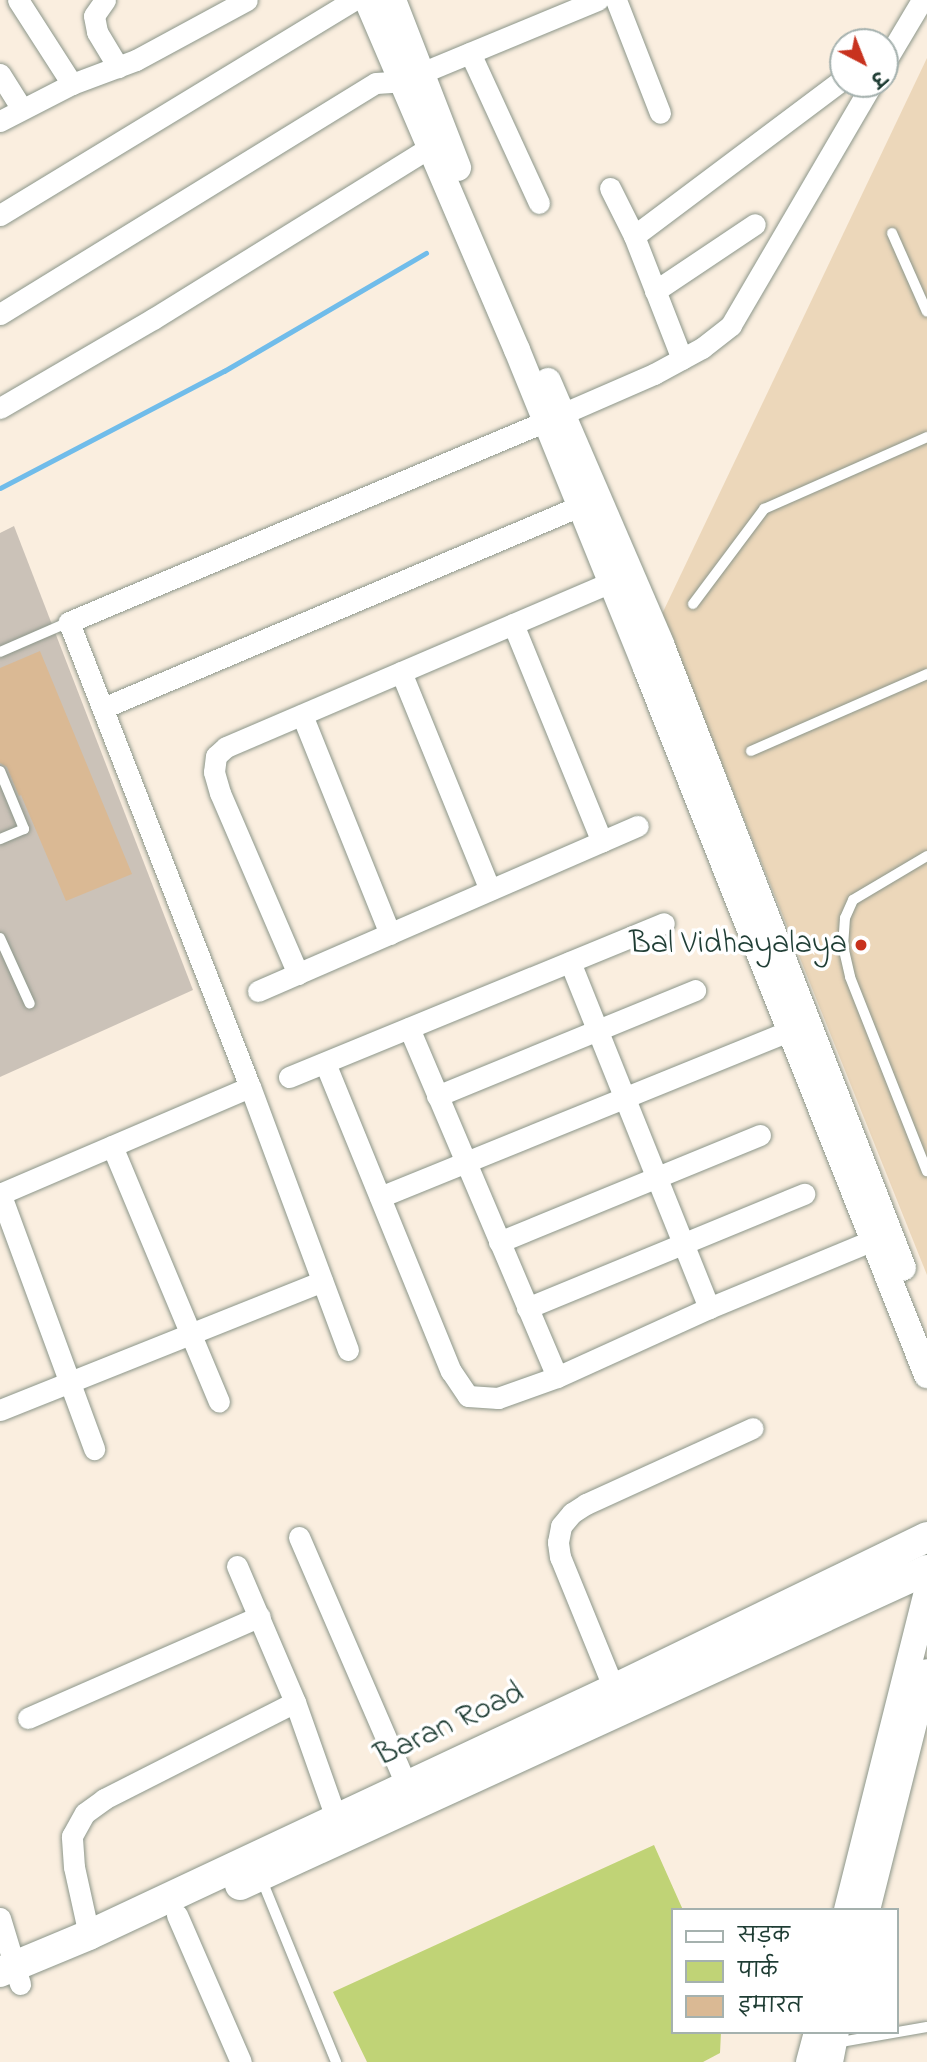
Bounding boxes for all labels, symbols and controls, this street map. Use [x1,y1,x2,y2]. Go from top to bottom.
north arrow [829,28,899,98]
text: उ [863,63,891,92]
place label: Bal Vidhayalaya [629,926,847,964]
marker: Bal Vidhayalaya [853,937,869,953]
street label: Baran Road [370,1675,530,1777]
legend [671,1908,899,2034]
text: सड़क [738,1922,790,1952]
text: पार्क [738,1957,778,1987]
text: इमारत [738,1992,802,2022]

